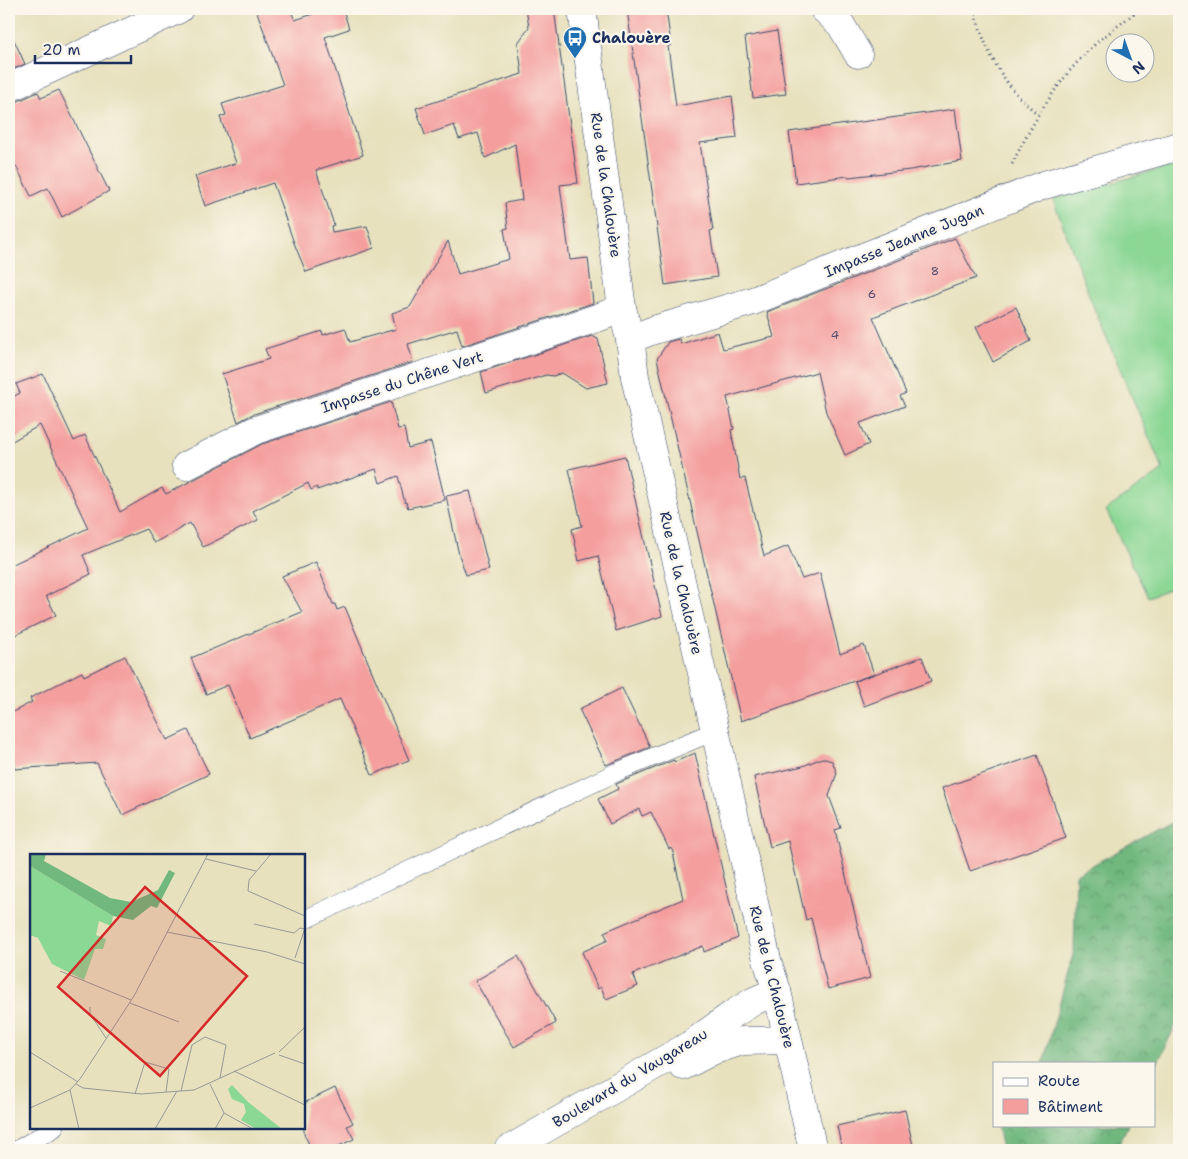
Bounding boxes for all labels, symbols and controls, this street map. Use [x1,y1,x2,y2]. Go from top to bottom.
bus stop icon: Chalouère [562,25,588,59]
place label: Chalouère [592,28,671,48]
scale bar [35,32,131,64]
north arrow [1106,32,1156,82]
text: 20 m [42,40,81,60]
text: N [1128,57,1149,78]
street label: Rue de la Chalouère [586,111,626,259]
street label: Impasse Jeanne Jugan [821,200,987,282]
house number: 8 [931,263,939,279]
house number: 6 [868,286,876,302]
house number: 4 [831,327,839,343]
street label: Impasse du Chêne Vert [319,346,485,418]
street label: Rue de la Chalouère [655,509,707,657]
inset map [30,854,305,1129]
street label: Rue de la Chalouère [745,904,799,1050]
street label: Boulevard du Vaugareau [549,1024,711,1132]
legend [993,1062,1156,1126]
text: Route [1038,1071,1080,1091]
text: Bâtiment [1038,1097,1103,1117]

